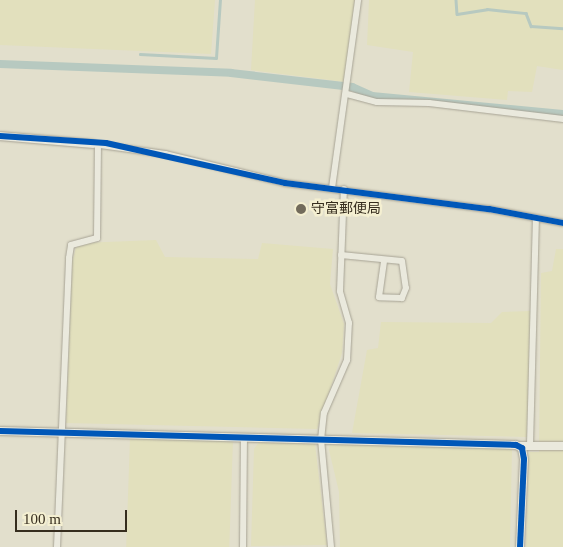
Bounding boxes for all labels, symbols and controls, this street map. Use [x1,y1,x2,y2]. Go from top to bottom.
place label: 守富郵便局 [311,201,381,217]
marker: 守富郵便局 [295,203,307,215]
scale bar [18,500,130,532]
text: 100 m [23,511,61,527]

